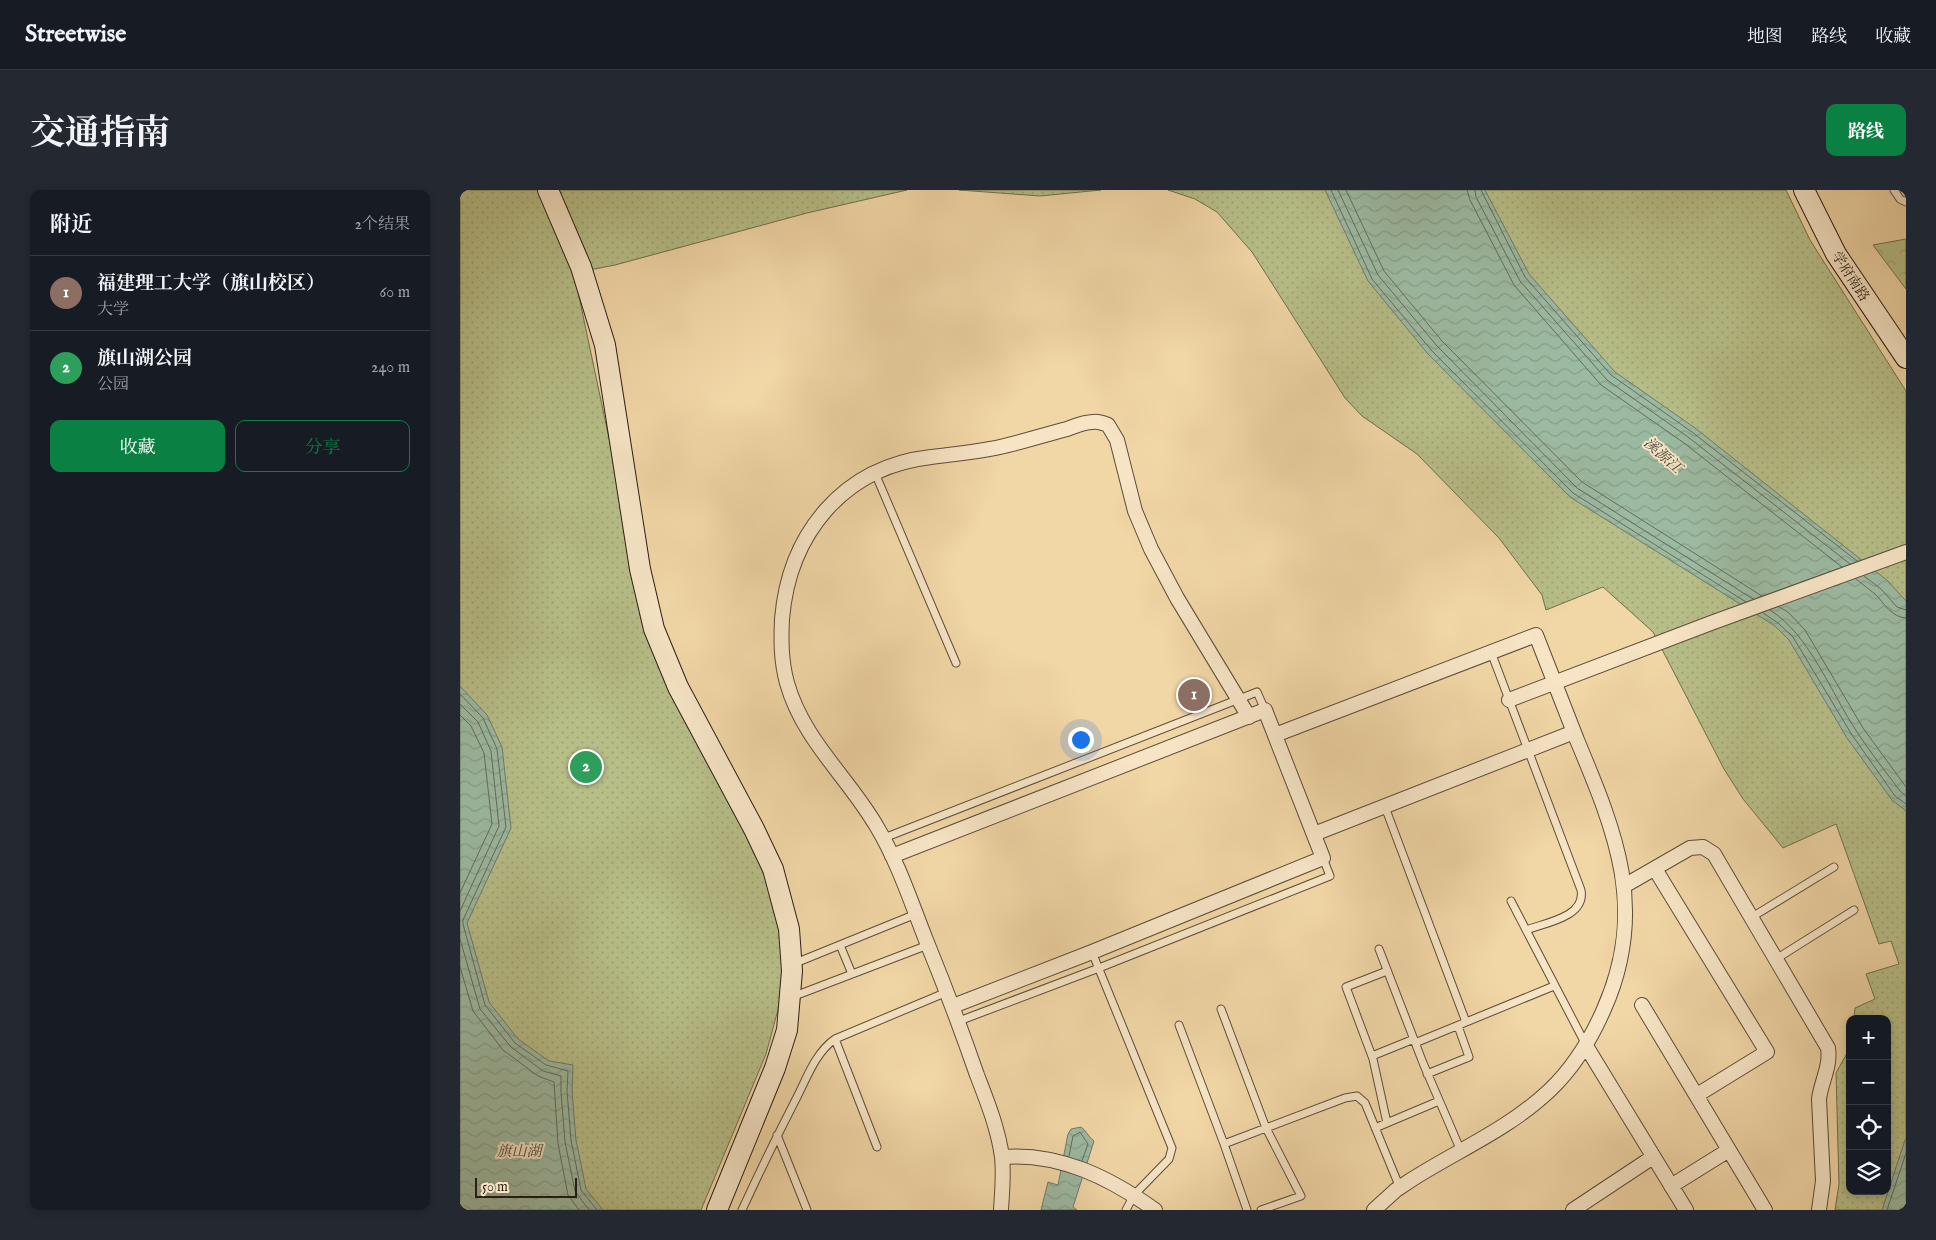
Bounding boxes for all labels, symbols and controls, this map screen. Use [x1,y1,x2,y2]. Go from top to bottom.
text: Streetwise [25,19,126,50]
text: 地图 [1747,26,1783,49]
text: 路线 [1811,26,1847,49]
text: 收藏 [1875,26,1911,49]
button: 路线 [1826,104,1906,156]
text: 交通指南 [30,112,170,157]
text: 附近 [50,212,92,239]
text: 2个结果 [354,215,410,235]
street label: 学府南路 [1827,248,1873,305]
text: 福建理工大学（旗山校区） [97,272,325,296]
text: 1 [63,283,69,303]
text: 60 m [380,283,410,303]
text: 大学 [97,300,129,320]
text: 旗山湖公园 [97,347,192,371]
text: 2 [62,358,70,378]
text: 240 m [371,358,410,378]
text: 公园 [97,375,129,395]
button: 收藏 [50,420,225,472]
button: 分享 [235,420,410,472]
water label: 溪源江 [1640,433,1687,479]
pin: 1 [1178,676,1210,714]
your location [1068,727,1094,753]
pin: 2 [570,748,602,786]
map controls [1846,1015,1891,1195]
button: + [1846,1015,1891,1060]
button: − [1846,1060,1891,1105]
button: locate [1846,1105,1891,1150]
water label: 旗山湖 [496,1142,544,1161]
button: layers [1846,1150,1891,1195]
scale bar [475,1175,578,1198]
text: 50 m [482,1178,508,1196]

